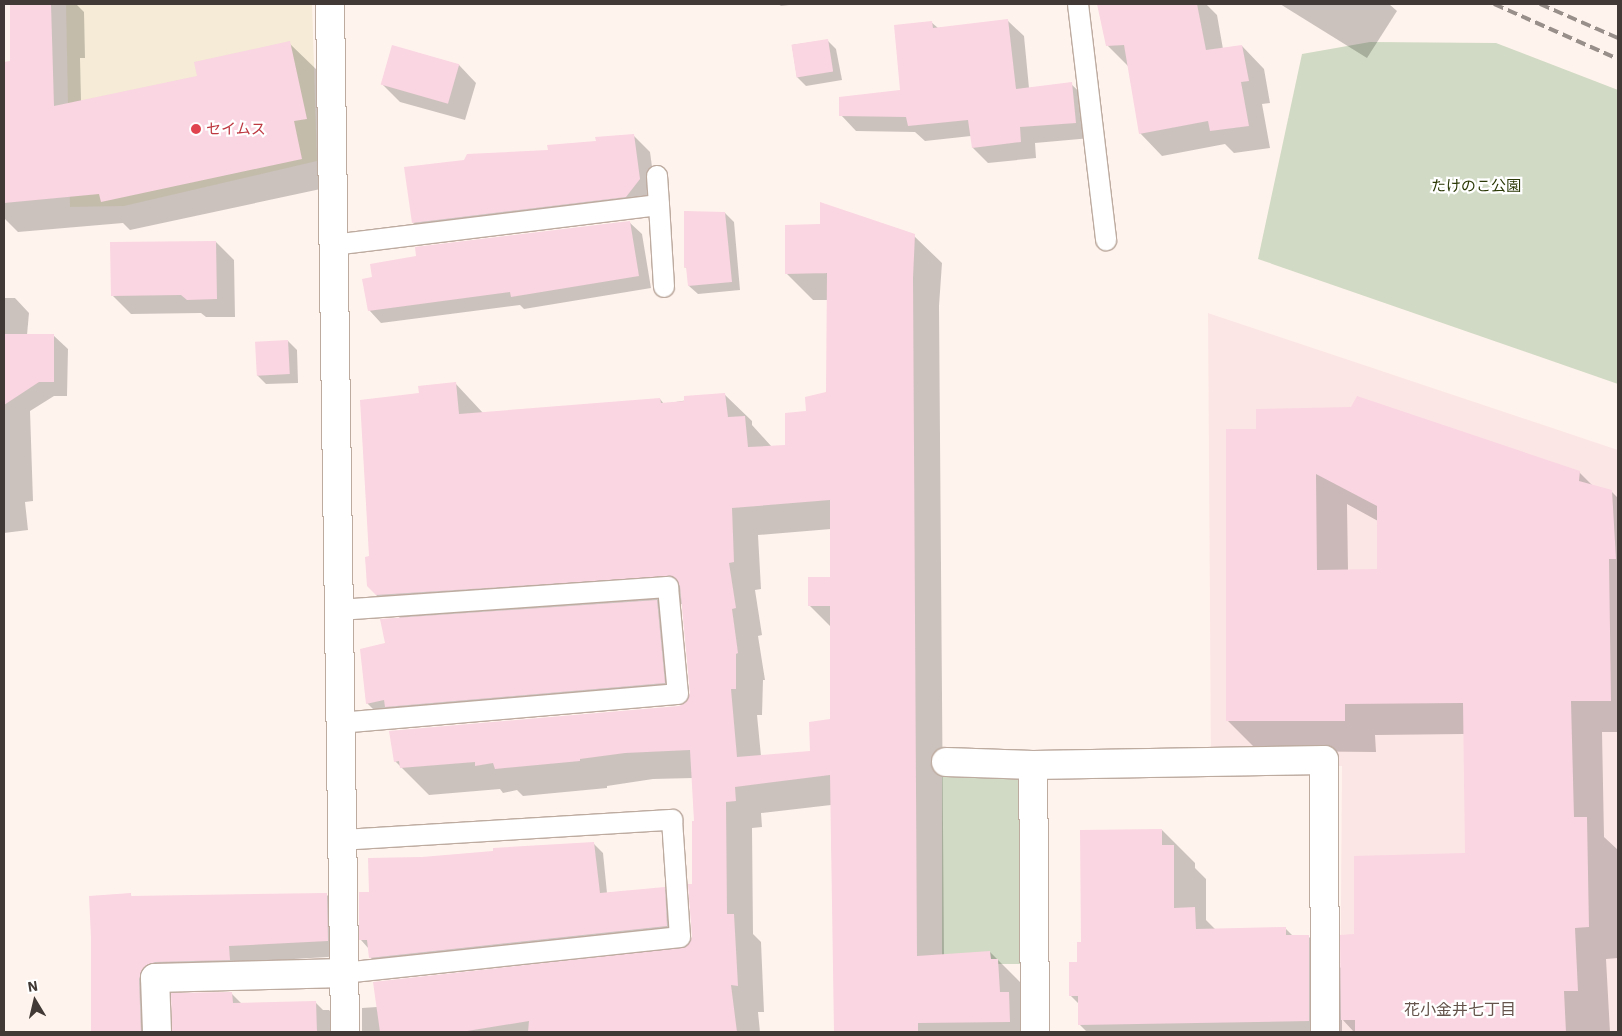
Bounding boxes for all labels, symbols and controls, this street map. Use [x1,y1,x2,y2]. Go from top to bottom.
place label: セイムス [206,120,266,138]
marker: セイムス [190,123,202,135]
park label: たけのこ公園 [1431,177,1521,195]
north arrow [10,976,60,1026]
text: N [26,977,39,996]
district label: 花小金井七丁目 [1404,999,1516,1019]

